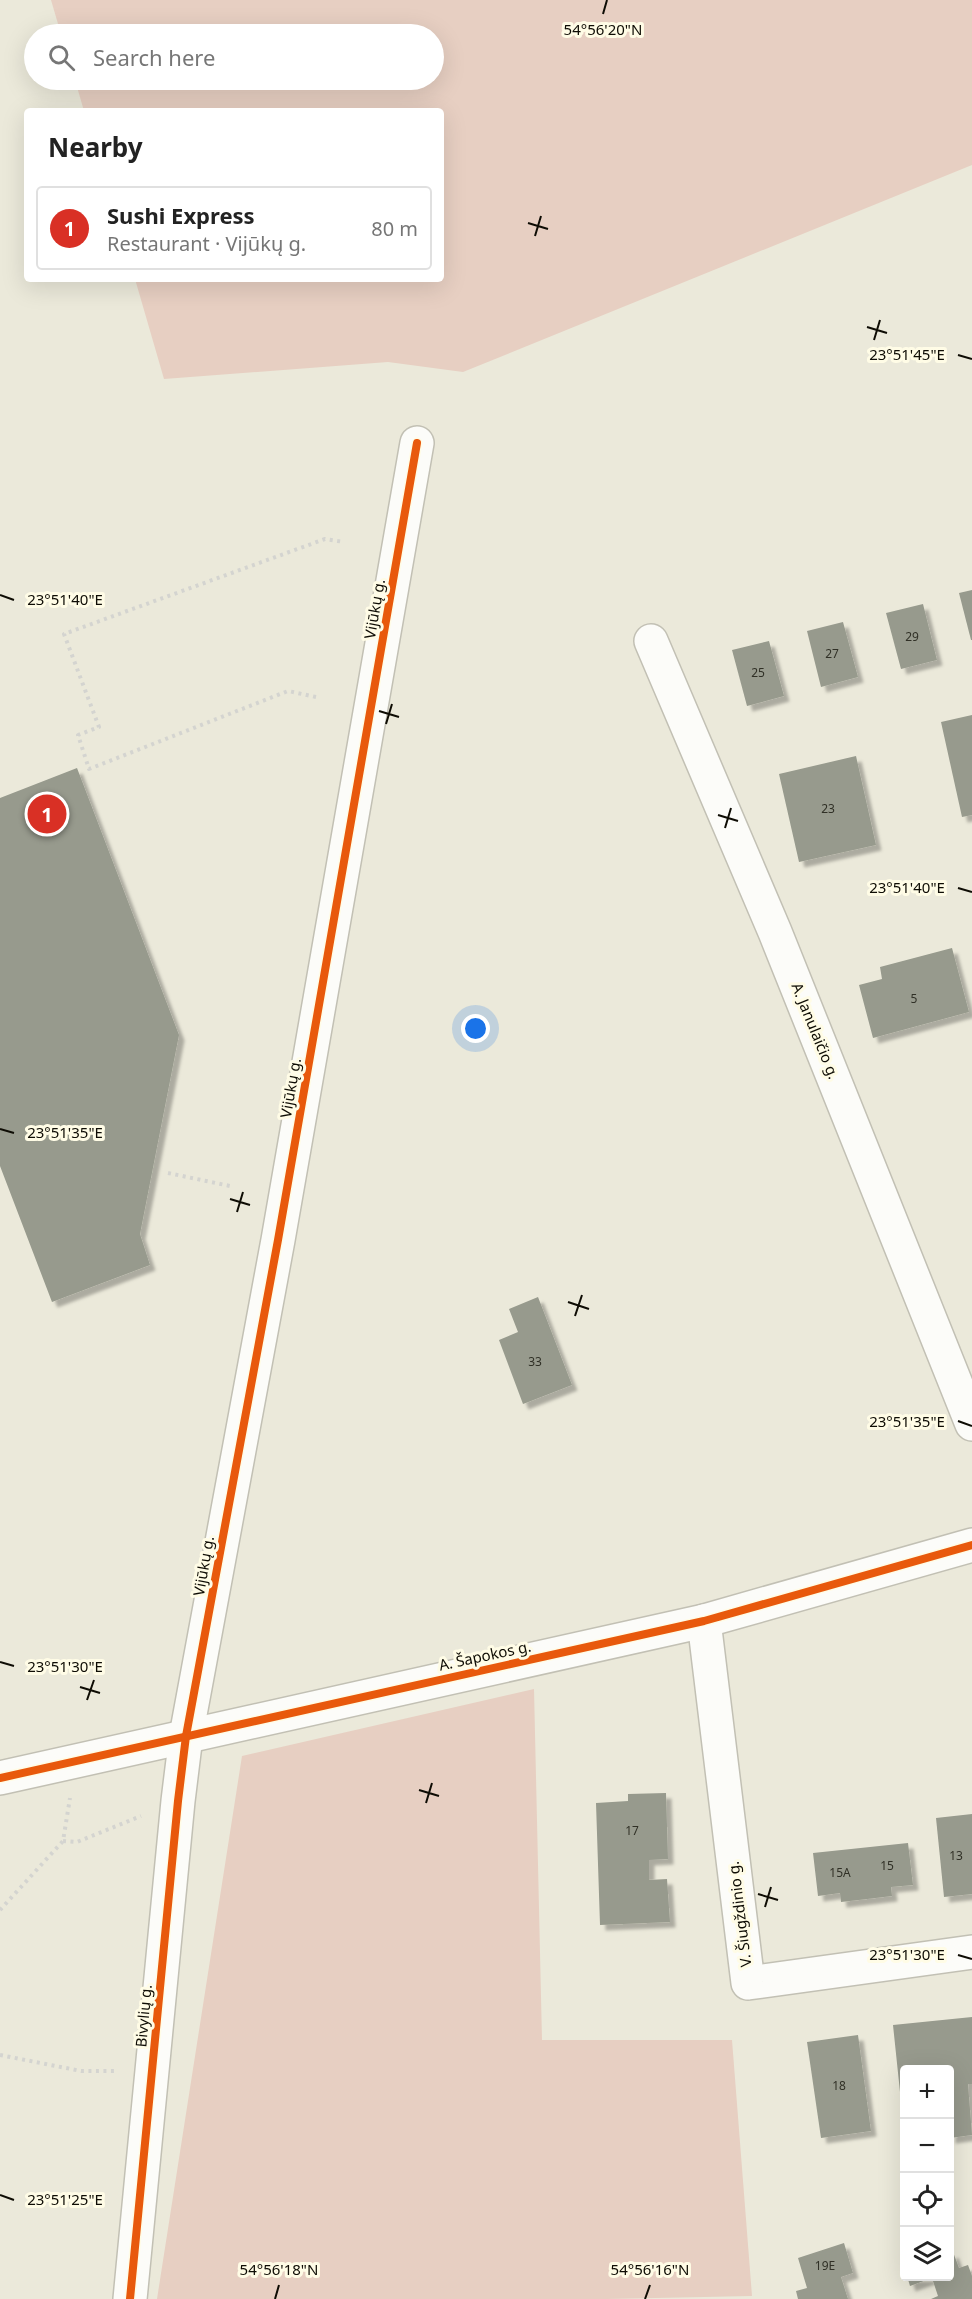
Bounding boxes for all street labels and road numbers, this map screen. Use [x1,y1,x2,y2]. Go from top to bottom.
street label: Vijūkų g. [359,577,389,640]
street label: A. Janulaičio g. [788,980,844,1082]
street label: Vijūkų g. [275,1056,305,1119]
street label: Vijūkų g. [188,1534,218,1597]
street label: A. Šapokos g. [437,1635,533,1675]
street label: V. Šiugždinio g. [723,1860,755,1968]
street label: Bivylių g. [130,1984,156,2048]

